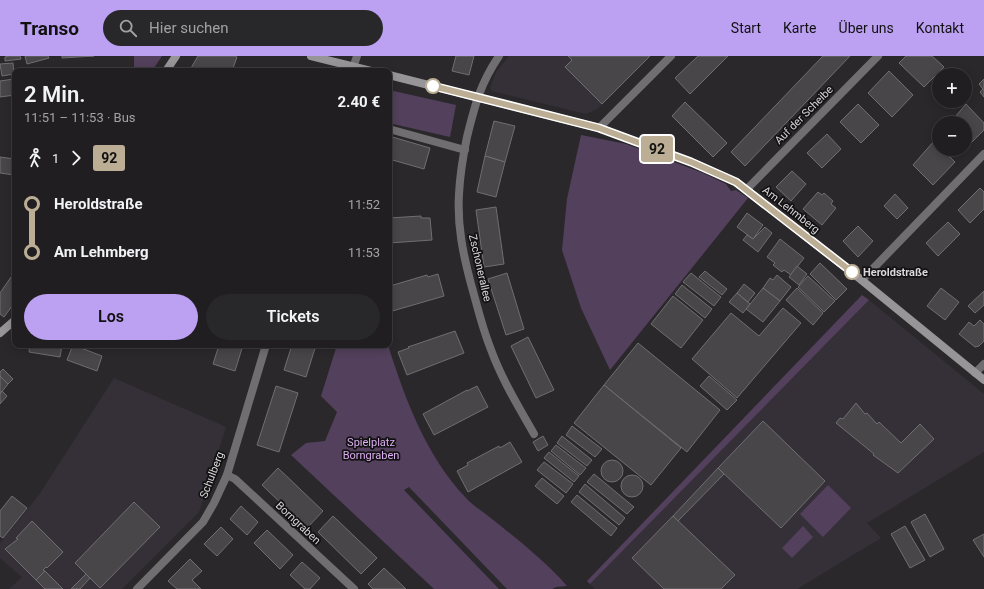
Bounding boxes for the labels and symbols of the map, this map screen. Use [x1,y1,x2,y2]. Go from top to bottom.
unlabelled marker [425,78,441,94]
street label: Auf der Scheibe [772,83,836,147]
line badge: 92 [639,136,675,162]
street label: Am Lehmberg [760,184,822,236]
street label: Zschonerallee [466,233,494,303]
marker: Heroldstraße [844,264,860,280]
place label: Heroldstraße [863,266,928,279]
park label: Spielplatz Borngraben [343,436,399,462]
street label: Schulberg [197,450,227,500]
street label: Borngraben [273,499,323,547]

